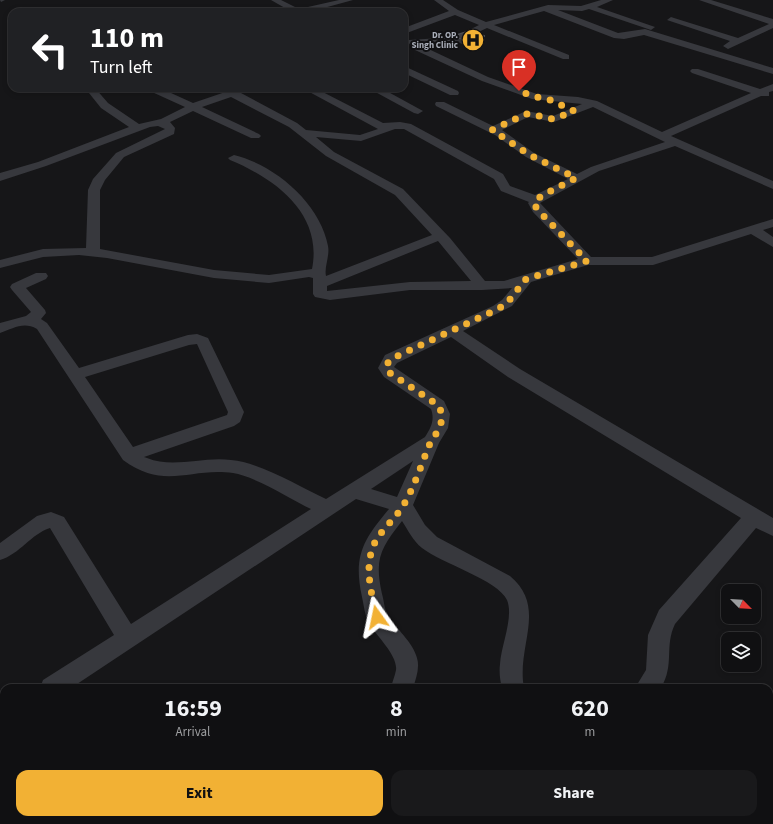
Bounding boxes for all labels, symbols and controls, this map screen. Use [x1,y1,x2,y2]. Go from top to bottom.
text: 110 m [90,18,164,58]
icon: left [24,24,76,76]
hospital icon: Dr. OP. Singh Clinic [460,27,486,53]
place label: Dr. OP. Singh Clinic [411,29,458,52]
pin [502,50,536,91]
text: Turn left [90,55,152,80]
icon: arrive [508,56,530,78]
north arrow [721,584,761,624]
map controls [721,584,761,672]
position arrow [356,596,398,638]
button: layers [721,632,761,672]
text: 16:59 [164,691,222,726]
text: 8 [390,691,403,726]
text: 620 [571,691,609,726]
text: Arrival [175,723,210,741]
text: min [386,723,407,741]
text: m [585,723,595,741]
button: Exit [16,770,383,816]
button: Share [391,770,757,816]

